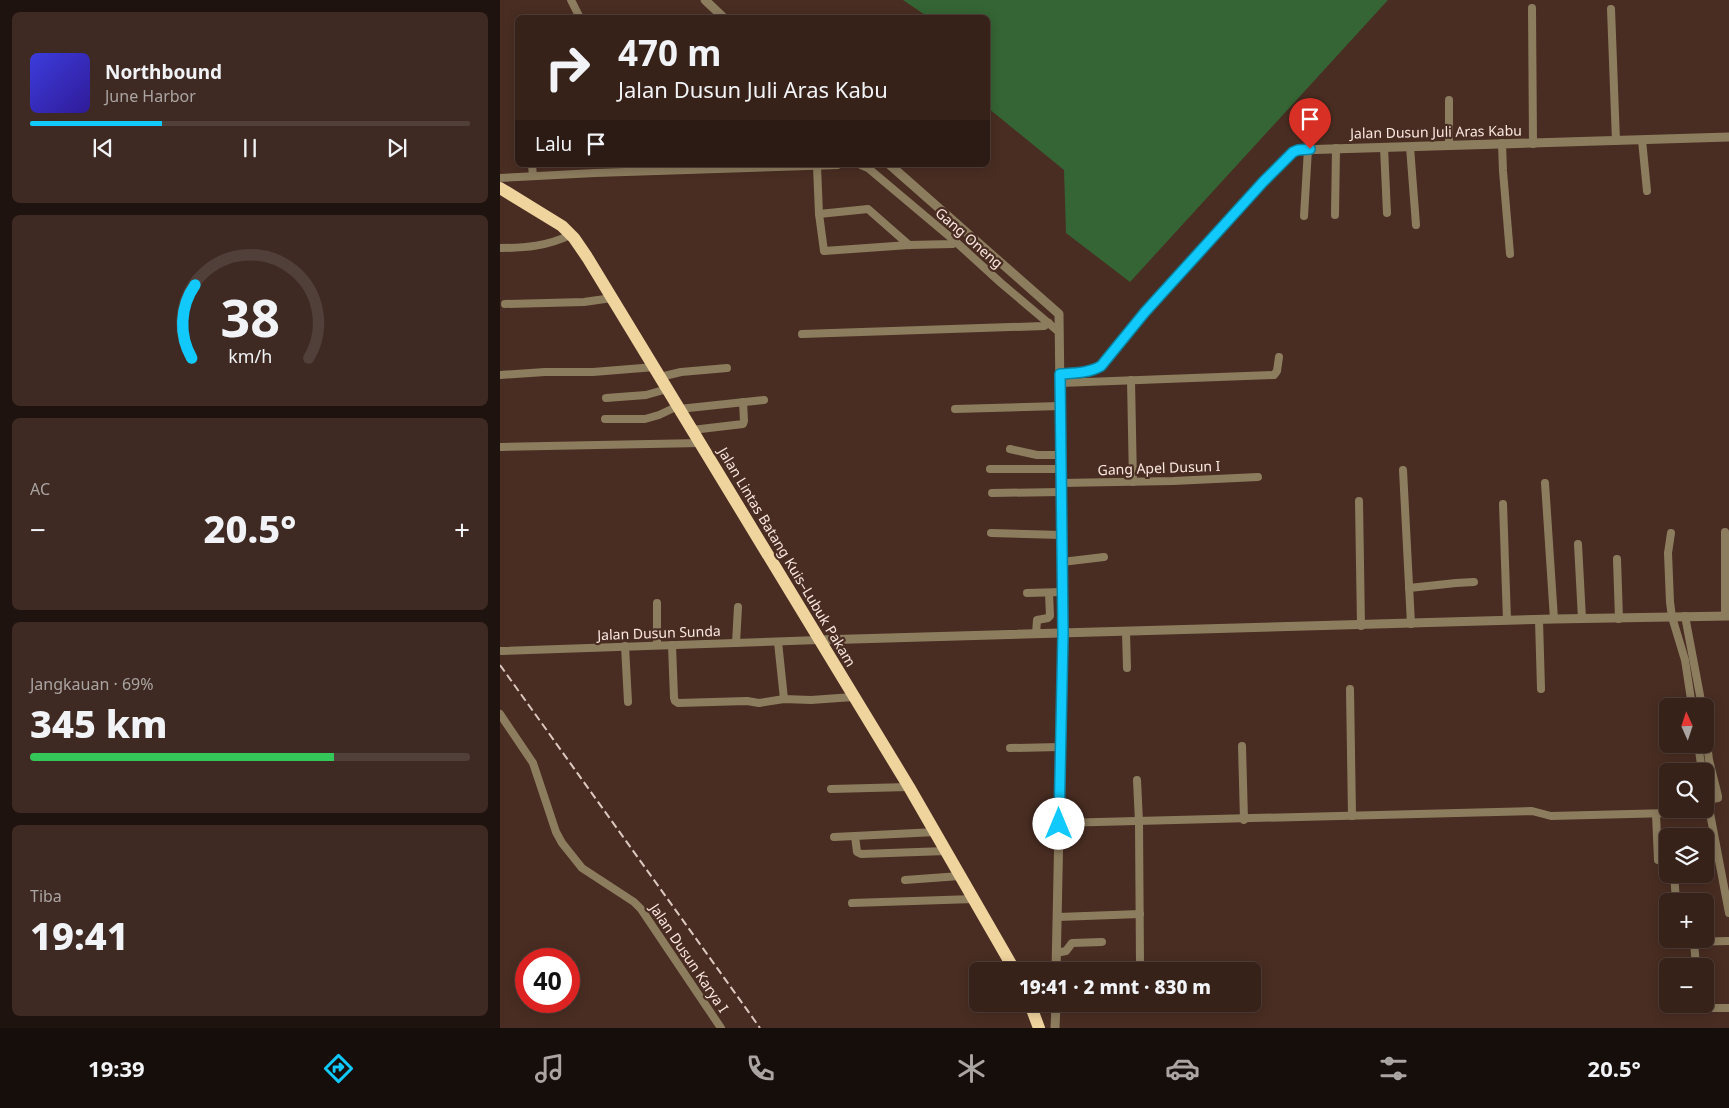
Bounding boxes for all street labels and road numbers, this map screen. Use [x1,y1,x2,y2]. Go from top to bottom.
street label: Jalan Dusun Juli Aras Kabu [1348,121,1522,143]
street label: Gang Oneng [932,203,1007,272]
street label: Jalan Lintas Batang Kuis–Lubuk Pakam [713,442,861,670]
street label: Gang Apel Dusun I [1097,456,1221,479]
street label: Jalan Dusun Sunda [595,621,721,644]
street label: Jalan Dusun Karya I [645,898,733,1016]

